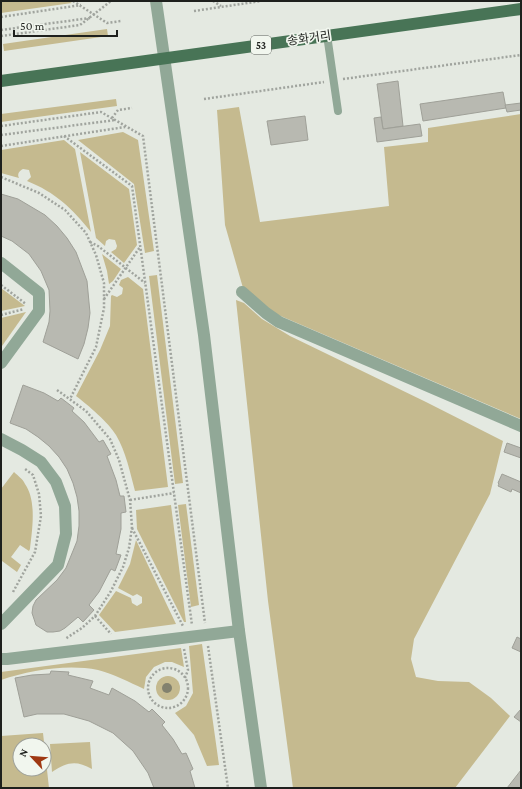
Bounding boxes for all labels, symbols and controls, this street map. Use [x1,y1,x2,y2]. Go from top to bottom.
scale bar [14,12,117,38]
text: 50 m [20,19,45,33]
street label: 송화거리 [286,28,332,48]
road number: 53 [251,36,271,54]
north arrow [12,737,52,777]
text: N [16,746,30,759]

